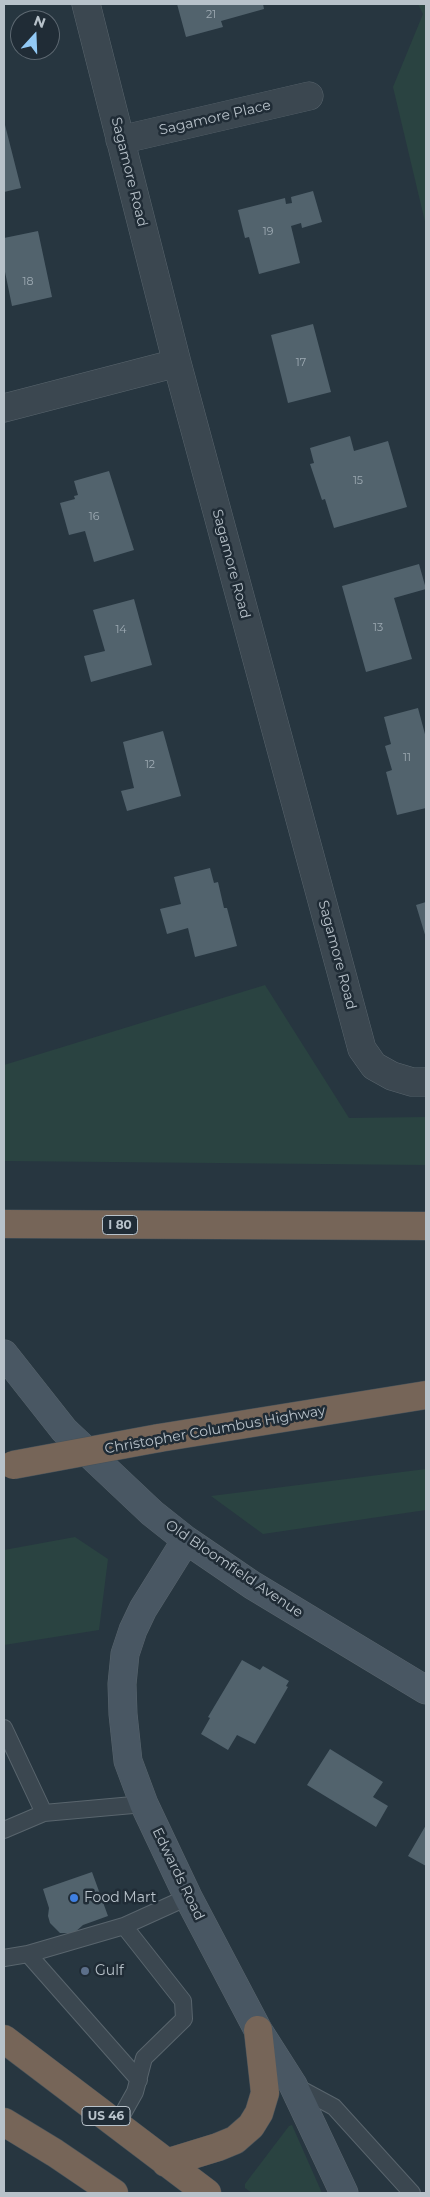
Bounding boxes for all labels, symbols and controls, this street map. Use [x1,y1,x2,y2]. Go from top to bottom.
house number: 21 [206,8,216,22]
north arrow [10,10,60,60]
text: N [31,11,48,32]
street label: Sagamore Place [157,97,273,139]
street label: Sagamore Road [107,115,151,229]
house number: 19 [263,225,273,239]
house number: 18 [23,275,33,289]
house number: 17 [296,356,306,370]
house number: 15 [353,474,363,488]
street label: Sagamore Road [208,507,254,621]
house number: 16 [89,510,99,524]
house number: 13 [373,621,383,635]
house number: 14 [115,623,127,637]
house number: 11 [403,751,411,765]
house number: 12 [145,758,155,772]
street label: Sagamore Road [314,898,360,1012]
road number: I 80 [102,1216,138,1234]
street label: Christopher Columbus Highway [103,1402,327,1458]
street label: Old Bloomfield Avenue [162,1517,306,1621]
street label: Edwards Road [148,1825,208,1923]
place label: Food Mart [84,1890,156,1906]
marker: Food Mart [68,1892,80,1904]
place label: Gulf [95,1963,124,1979]
marker: Gulf [79,1965,91,1977]
road number: US 46 [82,2106,130,2126]

